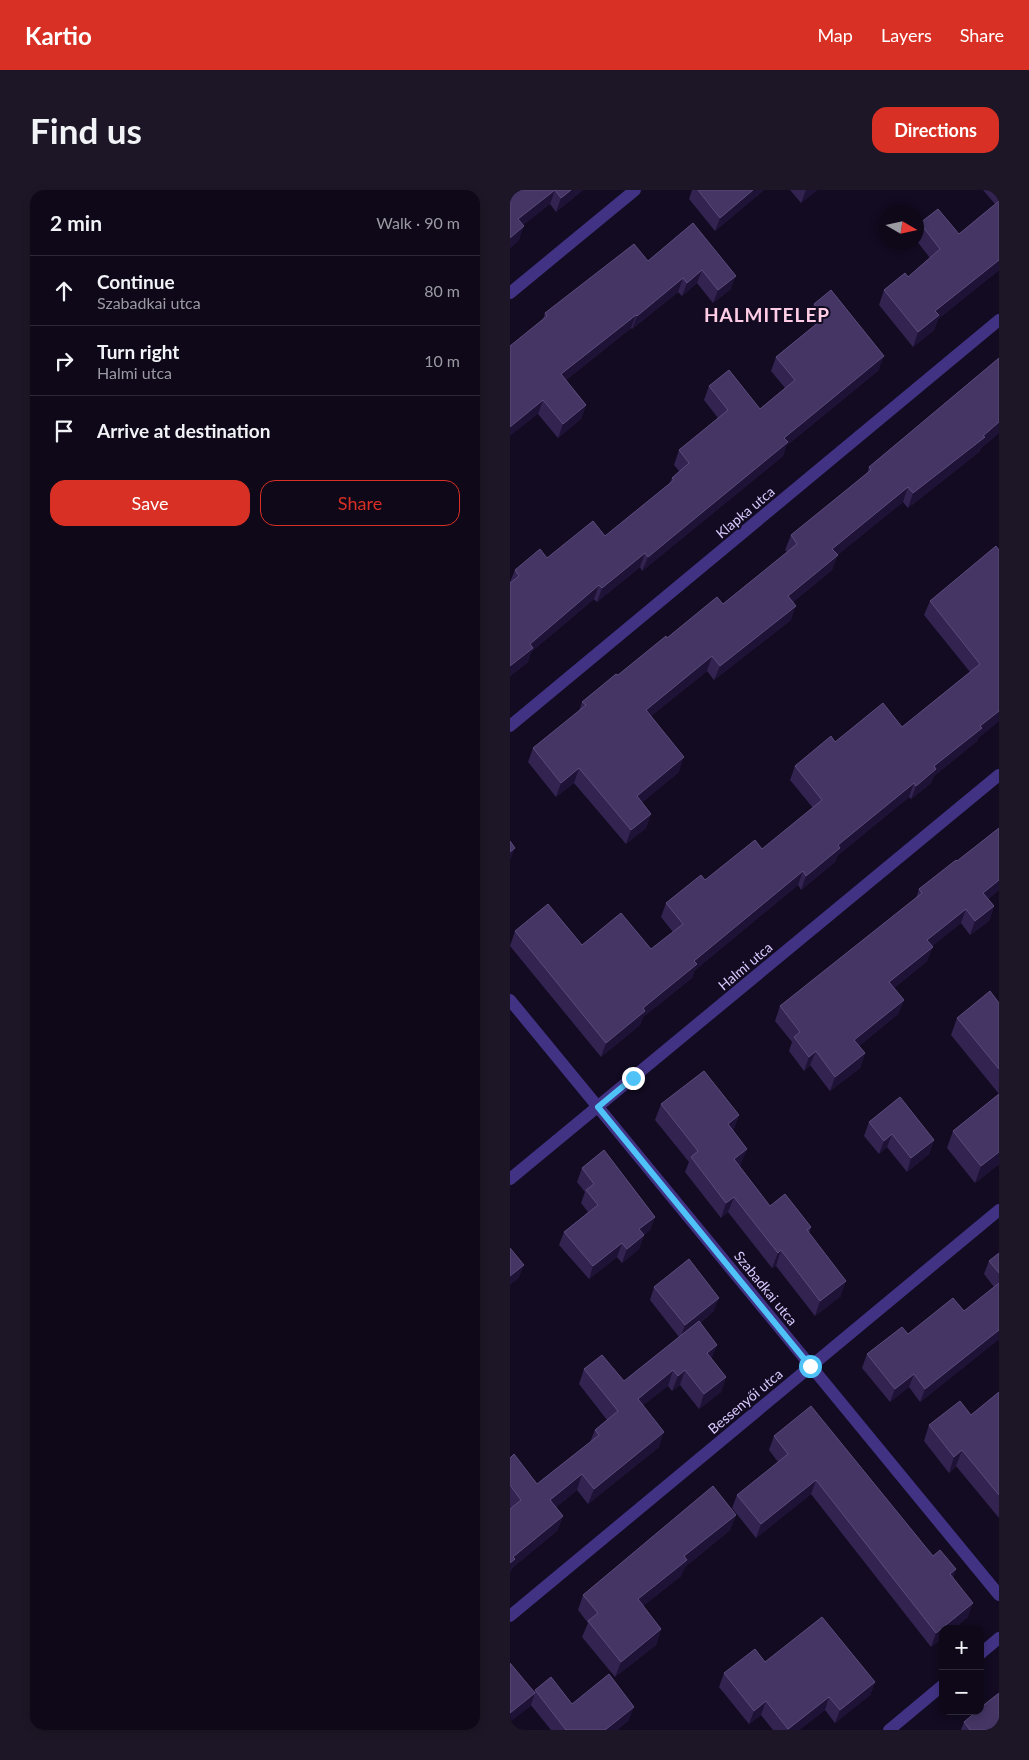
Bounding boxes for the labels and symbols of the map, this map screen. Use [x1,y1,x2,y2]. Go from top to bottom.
north arrow [879,205,924,250]
district label: HALMITELEP [704,303,830,326]
street label: Klapka utca [712,482,778,541]
street label: Halmi utca [714,938,776,994]
route end [622,1067,645,1090]
street label: Szabadkai utca [731,1247,801,1329]
route start [799,1355,822,1378]
street label: Bessenyői utca [704,1365,786,1437]

